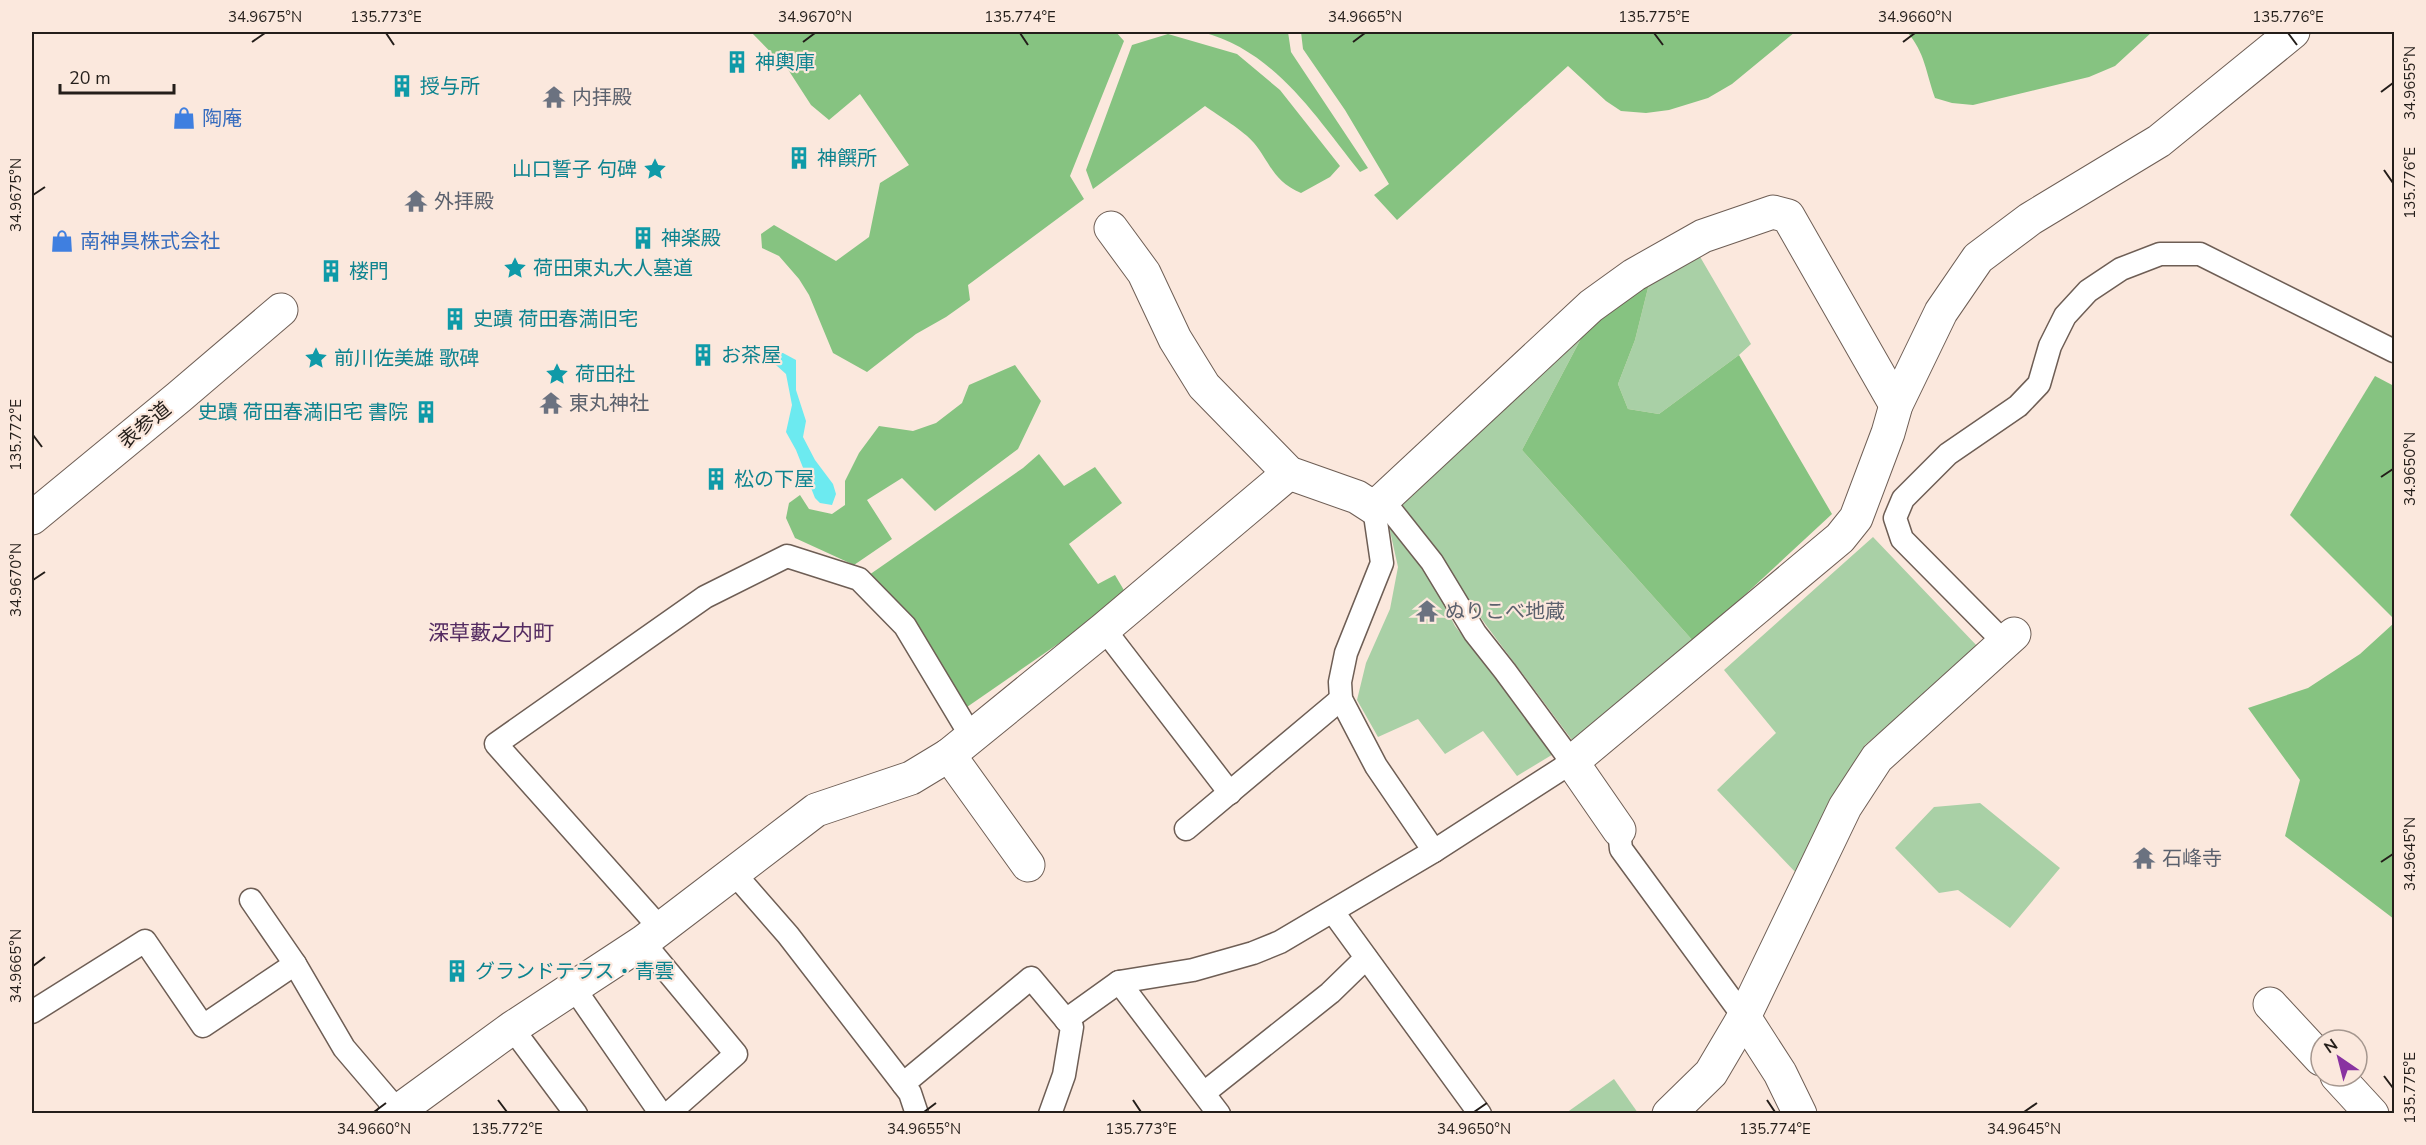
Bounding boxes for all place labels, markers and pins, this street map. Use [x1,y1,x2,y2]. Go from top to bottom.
building icon: 神輿庫 [724,49,750,75]
place label: 神輿庫 [755,49,815,76]
building icon: 授与所 [389,73,415,99]
place label: 授与所 [420,73,480,100]
temple icon: 内拝殿 [541,84,567,110]
place label: 内拝殿 [572,84,632,111]
shop icon: 陶庵 [171,105,197,131]
place label: 陶庵 [202,105,242,132]
building icon: 神饌所 [786,145,812,171]
place label: 神饌所 [817,145,877,172]
place label: 山口誓子 句碑 [512,156,637,183]
place icon: 山口誓子 句碑 [642,156,668,182]
temple icon: 外拝殿 [403,188,429,214]
place label: 外拝殿 [434,188,494,215]
building icon: 神楽殿 [630,225,656,251]
place label: 神楽殿 [661,225,721,252]
shop icon: 南神具株式会社 [49,228,75,254]
place label: 南神具株式会社 [80,228,220,255]
place icon: 荷田東丸大人墓道 [502,255,528,281]
place label: 荷田東丸大人墓道 [533,255,693,282]
building icon: 楼門 [318,258,344,284]
place label: 楼門 [349,258,389,285]
building icon: 史蹟 荷田春満旧宅 [442,306,468,332]
place label: 史蹟 荷田春満旧宅 [473,306,638,333]
building icon: お茶屋 [690,342,716,368]
place label: お茶屋 [721,342,781,369]
place icon: 前川佐美雄 歌碑 [303,345,329,371]
place label: 前川佐美雄 歌碑 [334,345,479,372]
place icon: 荷田社 [544,361,570,387]
place label: 荷田社 [575,361,635,388]
temple icon: 東丸神社 [538,390,564,416]
place label: 東丸神社 [569,390,649,417]
place label: 史蹟 荷田春満旧宅 書院 [198,399,408,426]
building icon: 史蹟 荷田春満旧宅 書院 [413,399,439,425]
building icon: 松の下屋 [703,466,729,492]
place label: 松の下屋 [734,466,814,493]
temple icon: ぬりこべ地蔵 [1414,598,1440,624]
place label: ぬりこべ地蔵 [1445,598,1565,625]
temple icon: 石峰寺 [2131,845,2157,871]
place label: 石峰寺 [2162,845,2222,872]
building icon: グランドテラス・青雲 [444,958,470,984]
place label: グランドテラス・青雲 [475,958,675,985]

